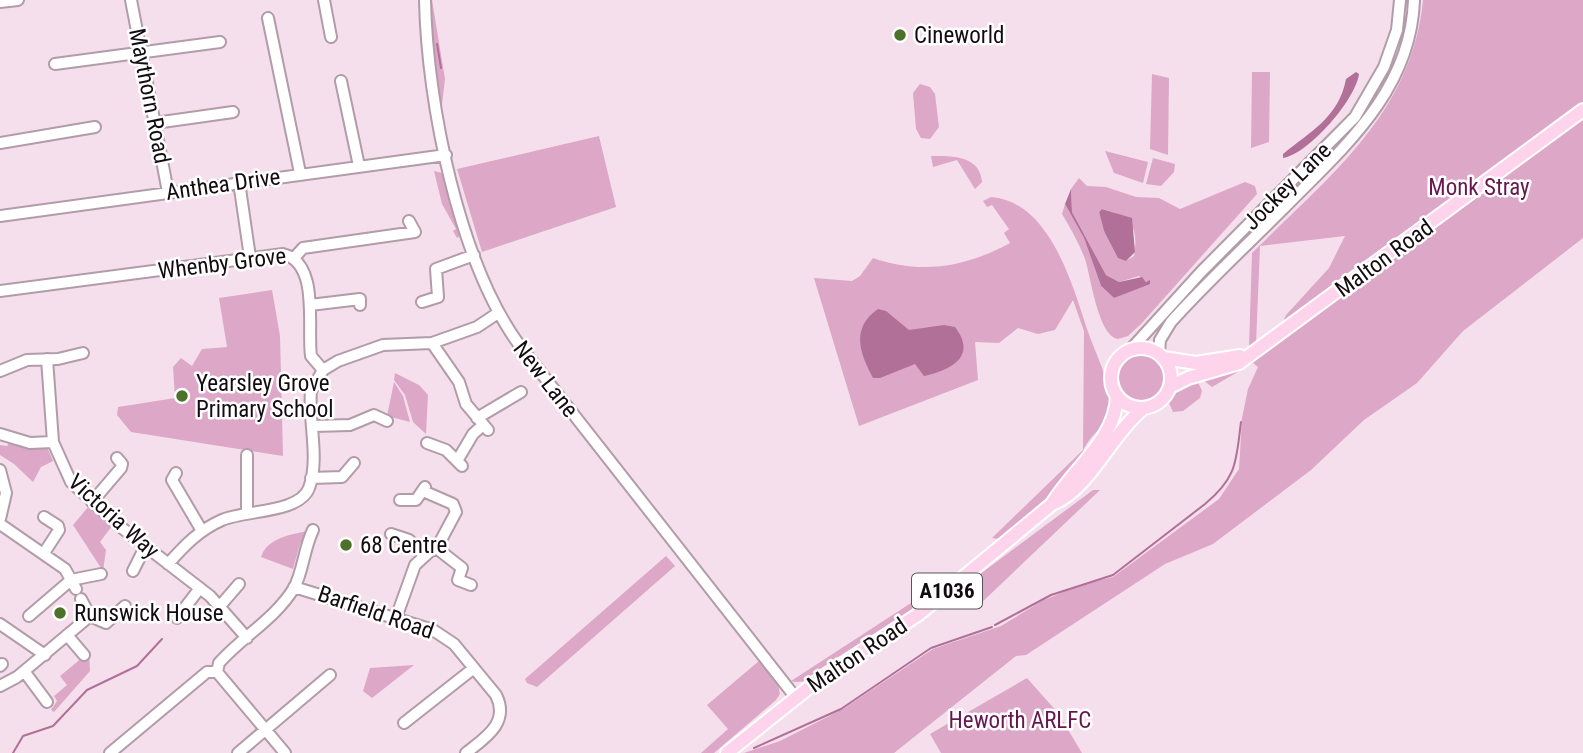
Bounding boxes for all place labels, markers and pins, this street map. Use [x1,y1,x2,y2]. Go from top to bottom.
place label: Cineworld [914,22,1004,49]
marker: Cineworld [892,27,908,43]
place label: Yearsley Grove Primary School [196,370,333,423]
marker: Yearsley Grove Primary School [174,388,190,404]
place label: 68 Centre [360,532,447,559]
marker: 68 Centre [338,537,354,553]
place label: Runswick House [74,600,224,627]
marker: Runswick House [52,605,68,621]

